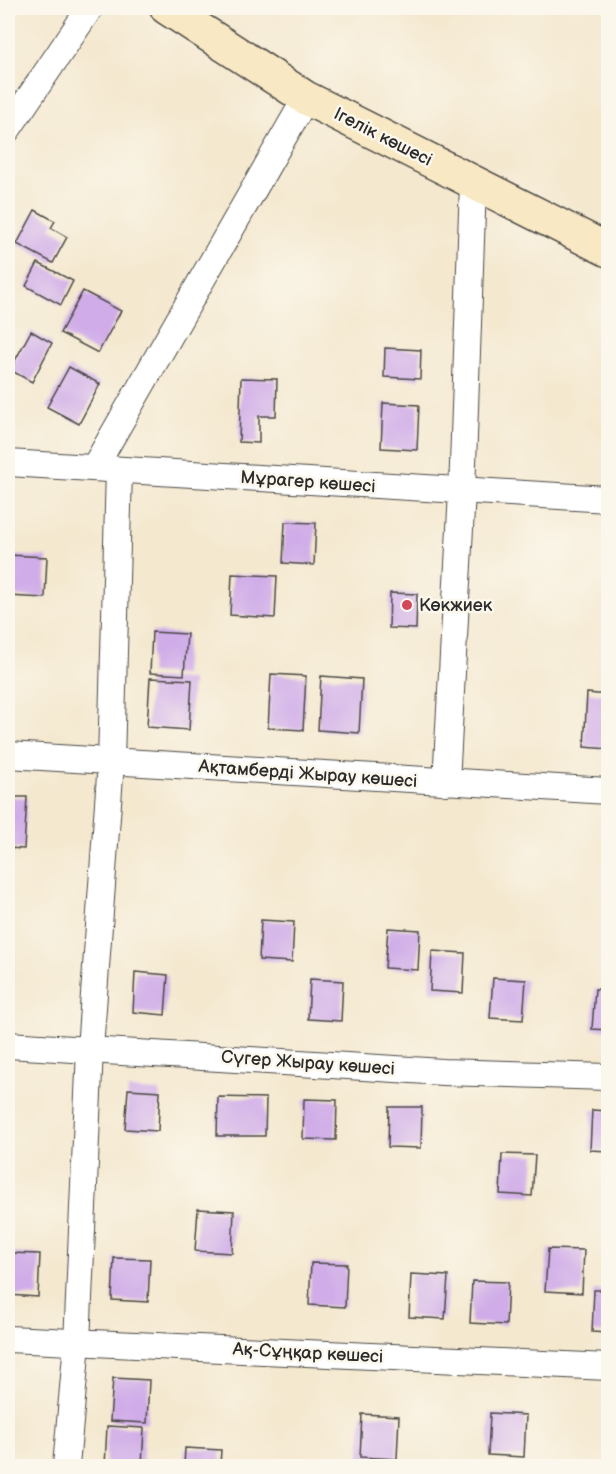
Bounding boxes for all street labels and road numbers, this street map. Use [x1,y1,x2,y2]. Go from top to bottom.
street label: Ігелік көшесі [330,103,436,171]
street label: Мұрагер көшесі [240,467,376,497]
street label: Ақтамберді Жырау көшесі [197,756,418,792]
street label: Сүгер Жырау көшесі [220,1046,396,1080]
street label: Ақ-Сұңқар көшесі [231,1339,384,1367]

